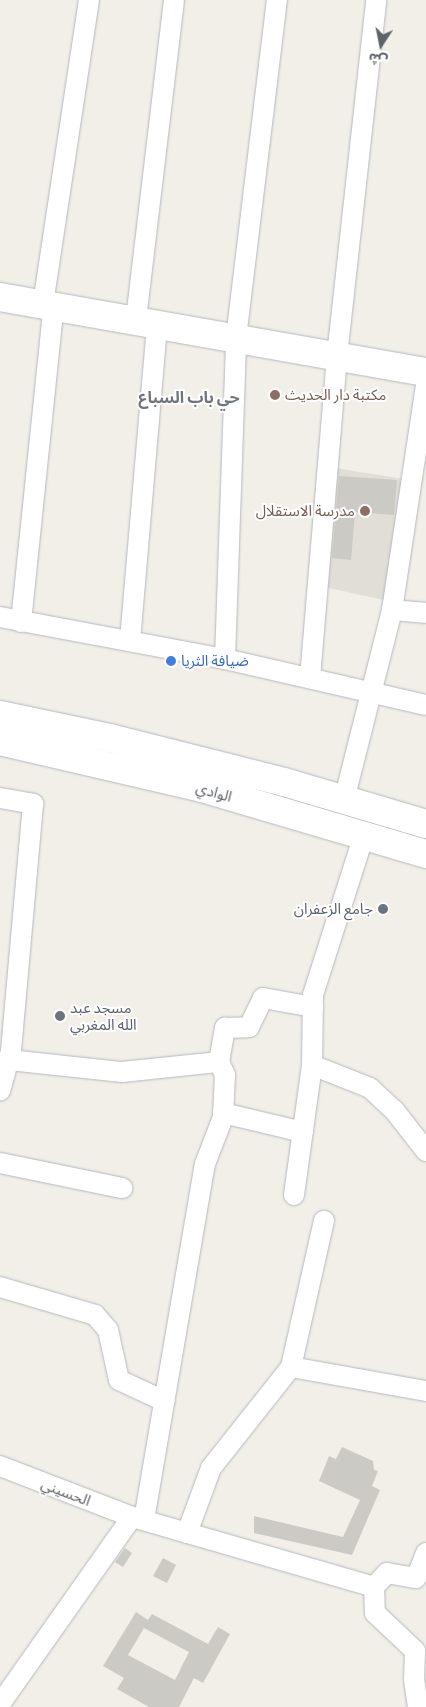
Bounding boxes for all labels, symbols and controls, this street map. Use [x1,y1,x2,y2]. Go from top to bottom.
north arrow [356,20,406,70]
text: ش [367,50,389,70]
place label: مكتبة دار الحديث [285,386,386,404]
district label: حي باب السباع [138,387,240,407]
marker: مكتبة دار الحديث [269,389,281,401]
place label: مدرسة الاستقلال [256,502,355,520]
marker: مدرسة الاستقلال [359,505,371,517]
place label: ضيافة الثريا [181,652,249,670]
marker: ضيافة الثريا [165,655,177,667]
street label: الوادي [194,778,234,806]
place label: جامع الزعفران [294,900,373,918]
marker: جامع الزعفران [377,903,389,915]
place label: مسجد عبد الله المغربي [70,998,137,1033]
marker: مسجد عبد الله المغربي [54,1010,66,1022]
street label: الحسيني [39,1474,93,1510]

